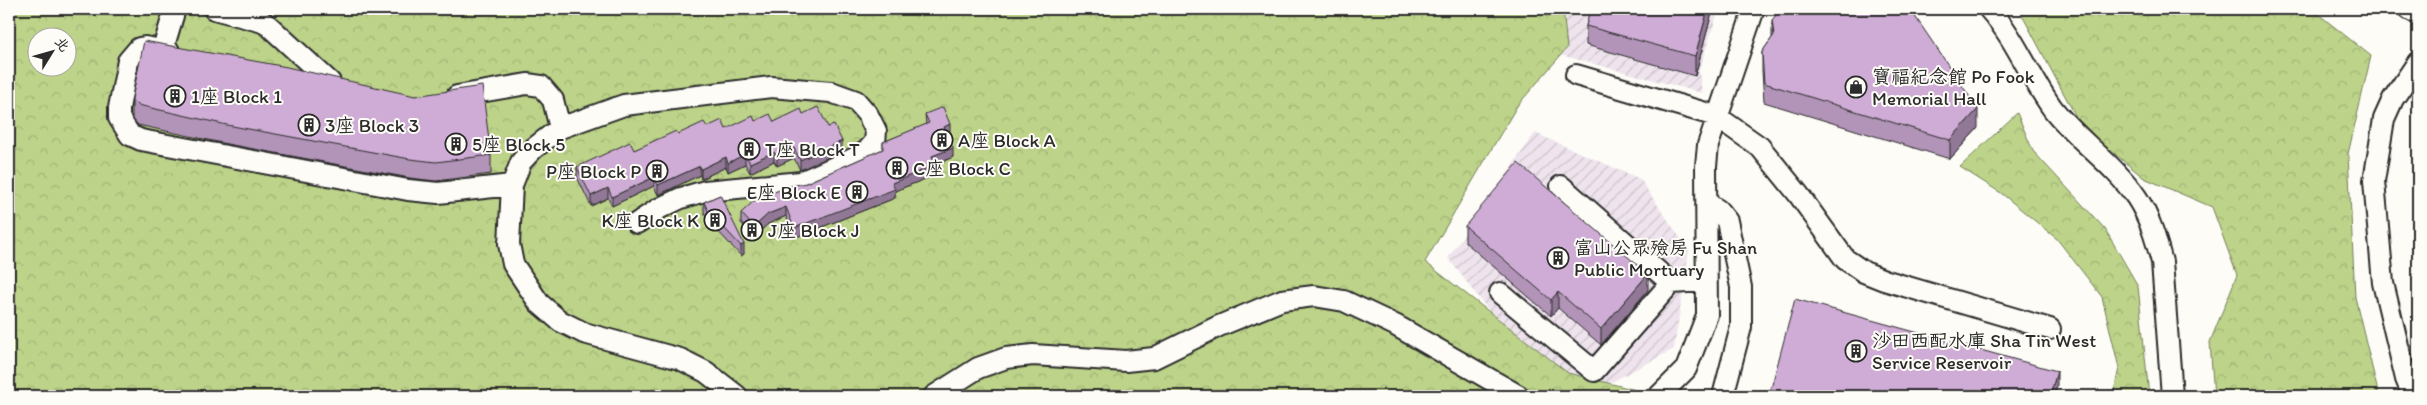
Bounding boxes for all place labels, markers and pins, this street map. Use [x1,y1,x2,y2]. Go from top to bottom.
place label: 寶福紀念館 Po Fook Memorial Hall [1872,65,2035,110]
shop icon: 寶福紀念館 Po Fook Memorial Hall [1844,75,1868,99]
building icon: 1座 Block 1 [163,84,187,108]
place label: 1座 Block 1 [191,85,282,108]
building icon: 3座 Block 3 [297,113,321,137]
place label: 3座 Block 3 [325,114,419,137]
building icon: A座 Block A [930,128,954,152]
place label: A座 Block A [958,129,1056,152]
building icon: 5座 Block 5 [444,132,468,156]
place label: 5座 Block 5 [472,133,565,156]
building icon: T座 Block T [737,137,761,161]
place label: T座 Block T [765,138,860,161]
building icon: C座 Block C [885,156,909,180]
place label: C座 Block C [913,157,1011,180]
building icon: P座 Block P [645,159,669,183]
place label: P座 Block P [546,160,641,183]
building icon: E座 Block E [845,180,869,204]
place label: E座 Block E [747,181,841,204]
building icon: K座 Block K [703,208,727,232]
place label: K座 Block K [602,209,699,232]
building icon: J座 Block J [740,218,764,242]
place label: J座 Block J [768,219,859,242]
place label: 富山公眾殮房 Fu Shan Public Mortuary [1574,236,1757,281]
building icon: 富山公眾殮房 Fu Shan Public Mortuary [1546,246,1570,270]
place label: 沙田西配水庫 Sha Tin West Service Reservoir [1872,329,2096,374]
building icon: 沙田西配水庫 Sha Tin West Service Reservoir [1844,339,1868,363]

